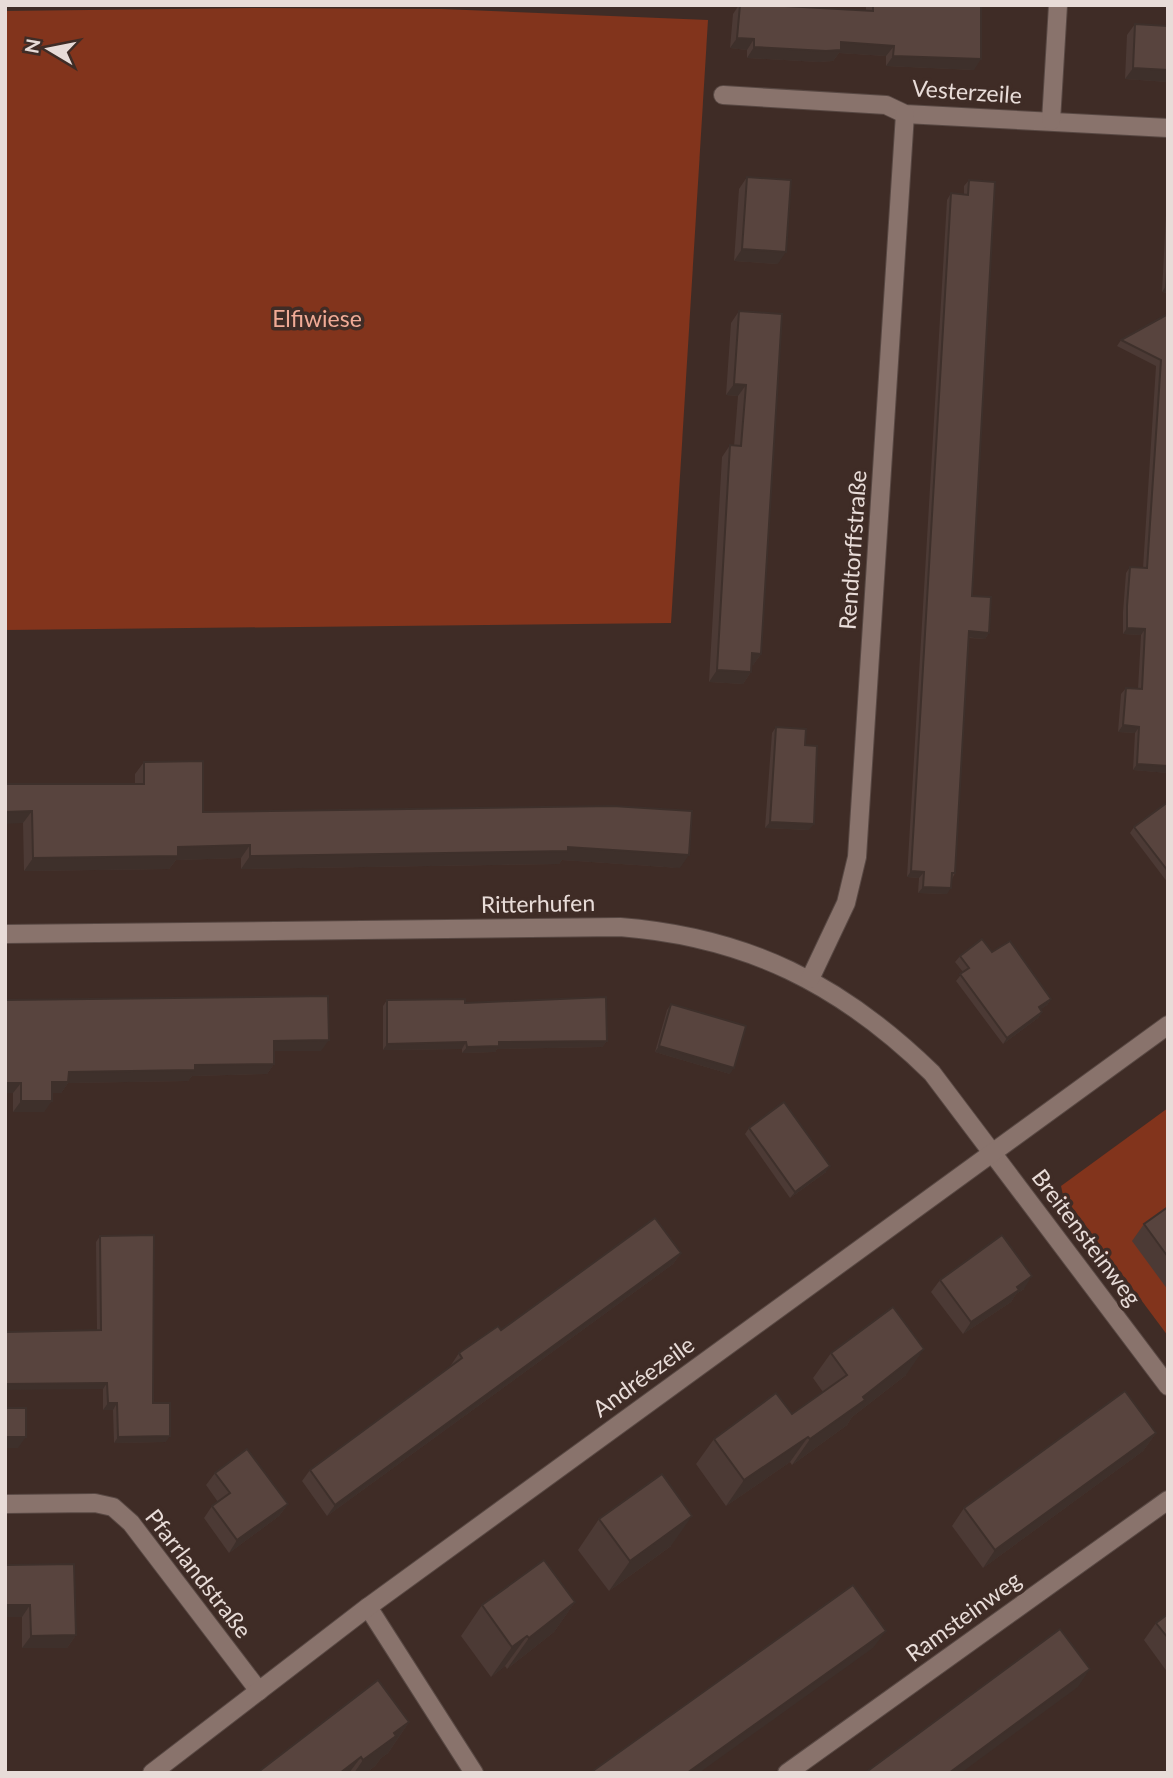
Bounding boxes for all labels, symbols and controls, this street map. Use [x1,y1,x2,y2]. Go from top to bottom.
north arrow [14,14,84,84]
text: N [19,37,44,55]
street label: Vesterzeile [911,73,1023,109]
park label: Elfiwiese [272,304,362,332]
street label: Rendtorffstraße [832,469,872,631]
street label: Ritterhufen [481,888,595,918]
street label: Breitensteinweg [1026,1163,1148,1311]
street label: Andréezeile [587,1330,699,1422]
street label: Pfarrlandstraße [140,1503,258,1643]
street label: Ramsteinweg [900,1565,1026,1667]

